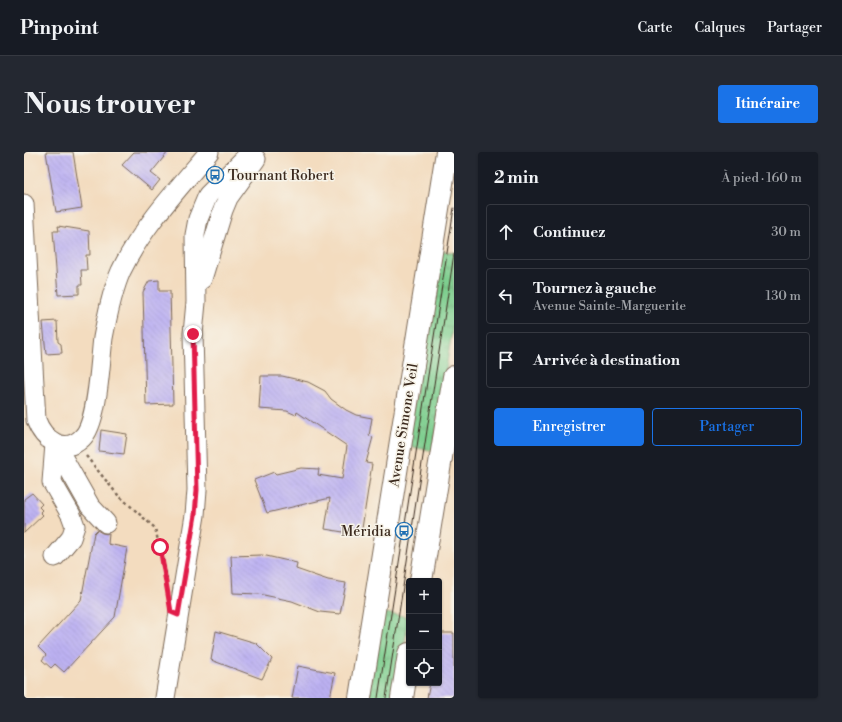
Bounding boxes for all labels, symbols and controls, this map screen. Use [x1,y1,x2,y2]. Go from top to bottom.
text: Pinpoint [20,16,99,40]
text: Carte [637,19,672,37]
text: Calques [694,19,745,37]
text: Partager [767,19,822,37]
button: Itinéraire [718,85,818,123]
text: Nous trouver [24,87,196,122]
bus stop icon: Tournant Robert [205,165,225,185]
place label: Tournant Robert [228,167,334,185]
text: 2 min [494,167,539,189]
text: À pied · 160 m [721,170,802,186]
icon: ahead [495,221,517,243]
text: Continuez [533,223,605,242]
text: 30 m [771,224,801,240]
text: Tournez à gauche [533,279,656,298]
icon: left [495,285,517,307]
text: 130 m [766,288,801,304]
text: Avenue Sainte-Marguerite [533,298,686,314]
route end [184,325,202,343]
icon: arrive [495,349,517,371]
text: Arrivée à destination [533,351,680,370]
street label: Avenue Simone Veil [385,362,423,489]
button: Enregistrer [494,408,644,446]
button: Partager [652,408,802,446]
bus stop icon: Méridia [394,521,414,541]
place label: Méridia [341,523,392,541]
route start [151,538,169,556]
map controls [406,578,442,686]
button: + [406,578,442,614]
button: − [406,614,442,650]
button: locate [406,650,442,686]

